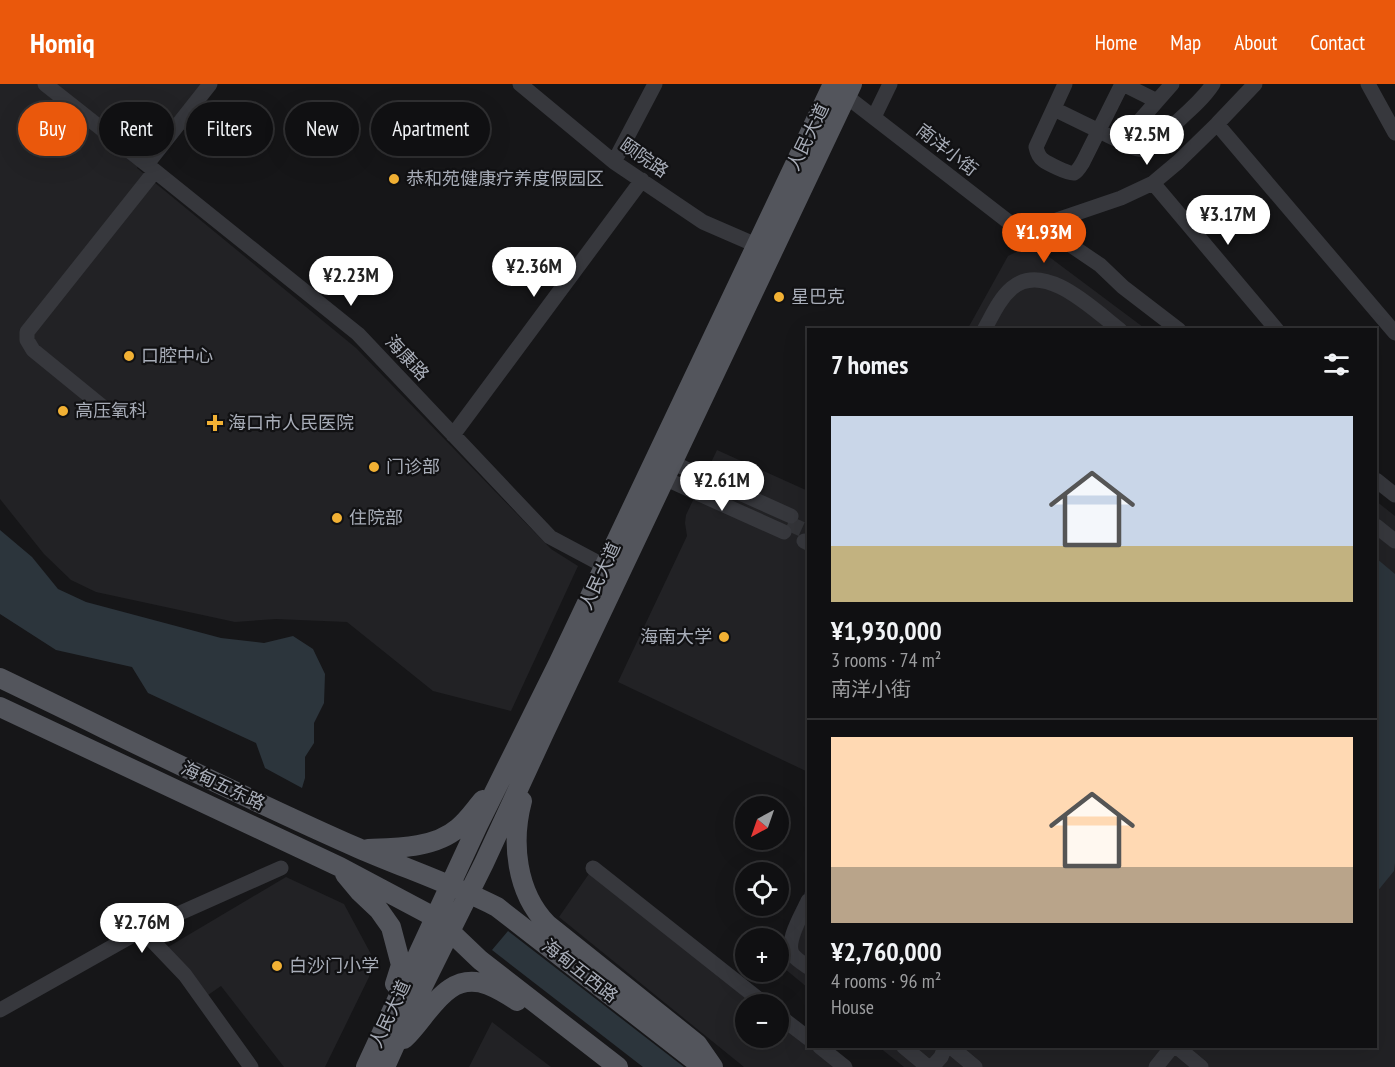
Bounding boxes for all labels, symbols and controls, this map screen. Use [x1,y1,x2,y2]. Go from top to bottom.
text: Homiq [30,24,95,61]
text: Home [1095,29,1137,56]
text: Map [1170,29,1201,56]
text: About [1234,29,1277,56]
text: Contact [1310,29,1365,56]
street label: 人民大道 [781,99,834,174]
chip: Buy [18,102,87,156]
chip: Rent [99,102,174,156]
chip: Filters [186,102,273,156]
chip: New [285,102,359,156]
chip: Apartment [371,102,490,156]
pin: ¥2.5M [1105,115,1189,166]
street label: 南洋小街 [912,118,983,181]
text: ¥2.5M [1124,121,1170,147]
street label: 颐院路 [616,133,673,182]
place label: 恭和苑健康疗养度假园区 [406,167,604,190]
marker: 恭和苑健康疗养度假园区 [387,172,401,186]
pin: ¥3.17M [1179,195,1277,246]
text: ¥3.17M [1200,201,1256,227]
pin: ¥1.93M [995,213,1093,264]
text: ¥1.93M [1016,219,1072,245]
pin: ¥2.36M [485,247,583,298]
text: ¥2.36M [506,253,562,279]
pin: ¥2.23M [302,256,400,307]
text: ¥2.23M [323,262,379,288]
place label: 星巴克 [791,285,845,308]
marker: 星巴克 [772,290,786,304]
street label: 海康路 [381,330,434,385]
place label: 口腔中心 [141,344,213,367]
text: 7 homes [831,348,908,381]
icon: filters [1320,348,1353,381]
marker: 口腔中心 [122,349,136,363]
place label: 高压氧科 [75,399,147,422]
marker: 高压氧科 [56,404,70,418]
place label: 海口市人民医院 [228,411,354,434]
marker: 海口市人民医院 [206,414,224,432]
place label: 门诊部 [386,455,440,478]
icon: home [1038,455,1146,563]
marker: 门诊部 [367,460,381,474]
pin: ¥2.61M [673,461,771,512]
text: ¥2.61M [694,467,750,493]
place label: 住院部 [349,506,403,529]
marker: 住院部 [330,511,344,525]
street label: 人民大道 [574,538,625,613]
text: ¥1,930,000 [831,614,942,647]
place label: 海南大学 [640,625,712,648]
marker: 海南大学 [717,630,731,644]
text: 3 rooms · 74 m² [831,647,941,673]
text: 南洋小街 [831,676,911,702]
street label: 海甸五东路 [178,756,269,815]
icon: home [1038,776,1146,884]
north arrow [735,796,789,850]
map controls [735,796,789,1048]
button: locate [735,862,789,916]
pin: ¥2.76M [93,903,191,954]
text: ¥2.76M [114,909,170,935]
button: + [735,928,789,982]
street label: 海甸五西路 [538,934,623,1007]
text: ¥2,760,000 [831,935,942,968]
place label: 白沙门小学 [289,954,379,977]
marker: 白沙门小学 [270,959,284,973]
text: 4 rooms · 96 m² [831,968,941,994]
street label: 人民大道 [364,976,415,1051]
button: − [735,994,789,1048]
text: House [831,994,874,1020]

